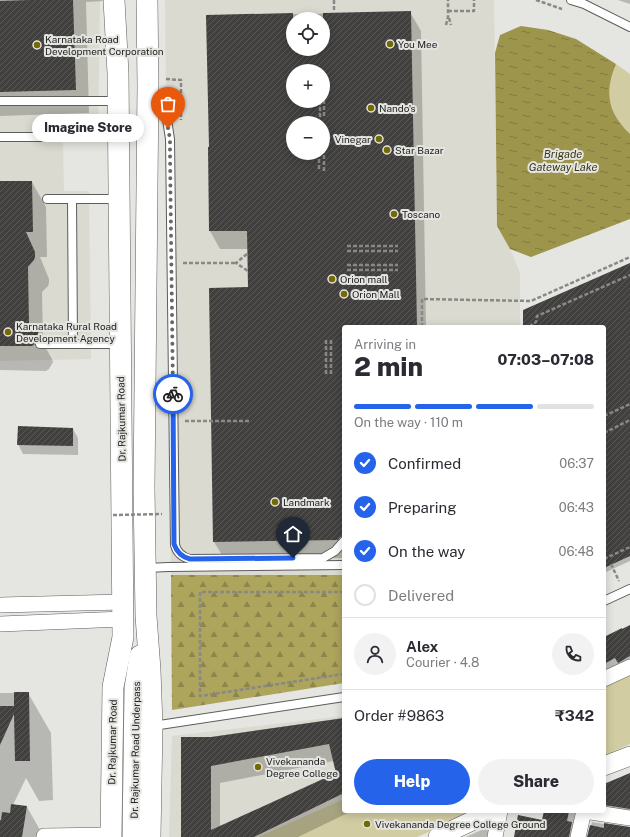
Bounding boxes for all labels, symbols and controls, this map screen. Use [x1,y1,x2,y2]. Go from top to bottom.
map controls [286,12,330,160]
button: locate [286,12,330,56]
place label: Karnataka Road Development Corporation [45,33,164,57]
place label: You Mee [398,38,438,50]
marker: You Mee [385,39,395,49]
marker: Karnataka Road Development Corporation [32,40,42,50]
button: + [286,64,330,108]
pin [151,87,185,128]
icon: bag [157,93,179,115]
place label: Nando's [379,102,416,114]
marker: Nando's [366,103,376,113]
callout: Imagine Store [32,114,144,142]
button: − [286,116,330,160]
text: Imagine Store [44,120,132,135]
place label: Vinegar [335,133,371,145]
marker: Vinegar [374,134,384,144]
place label: Star Bazar [395,144,444,156]
marker: Star Bazar [382,145,392,155]
water label: Brigade Gateway Lake [529,148,597,173]
place label: Toscano [402,208,441,220]
marker: Toscano [389,209,399,219]
place label: Orion mall [340,273,388,285]
marker: Orion mall [327,274,337,284]
place label: Orion Mall [352,288,400,300]
marker: Orion Mall [339,289,349,299]
place label: Karnataka Rural Road Development Agency [16,320,117,344]
marker: Karnataka Rural Road Development Agency [3,327,13,337]
text: Arriving in [354,337,416,352]
text: 2 min [354,351,423,382]
text: 07:03–07:08 [498,351,594,368]
courier [153,374,193,414]
street label: Dr. Rajkumar Road [114,376,128,462]
icon: bike [162,383,184,405]
text: On the way · 110 m [354,415,463,430]
icon: check [354,452,376,474]
text: Confirmed [388,455,461,472]
text: 06:37 [559,456,594,471]
place label: Landmark [283,496,330,508]
icon: check [354,496,376,518]
marker: Landmark [270,497,280,507]
text: Preparing [388,499,457,516]
text: 06:43 [559,500,594,515]
pin [276,517,310,558]
icon: home [282,523,304,545]
icon: check [354,540,376,562]
text: On the way [388,543,465,560]
text: 06:48 [559,544,594,559]
text: Delivered [388,587,454,604]
button: person [354,633,396,675]
button: phone [552,633,594,675]
text: Alex [406,638,438,655]
text: Courier · 4.8 [406,655,479,670]
street label: Dr. Rajkumar Road Underpass [128,681,142,819]
street label: Dr. Rajkumar Road [105,699,119,785]
text: Order #9863 [354,707,444,724]
text: ₹342 [555,707,594,724]
place label: Vivekananda Degree College [266,755,338,779]
button: Help [354,759,470,805]
button: Share [478,759,594,805]
marker: Vivekananda Degree College [253,762,263,772]
place label: Vivekananda Degree College Ground [375,818,545,830]
marker: Vivekananda Degree College Ground [362,819,372,829]

